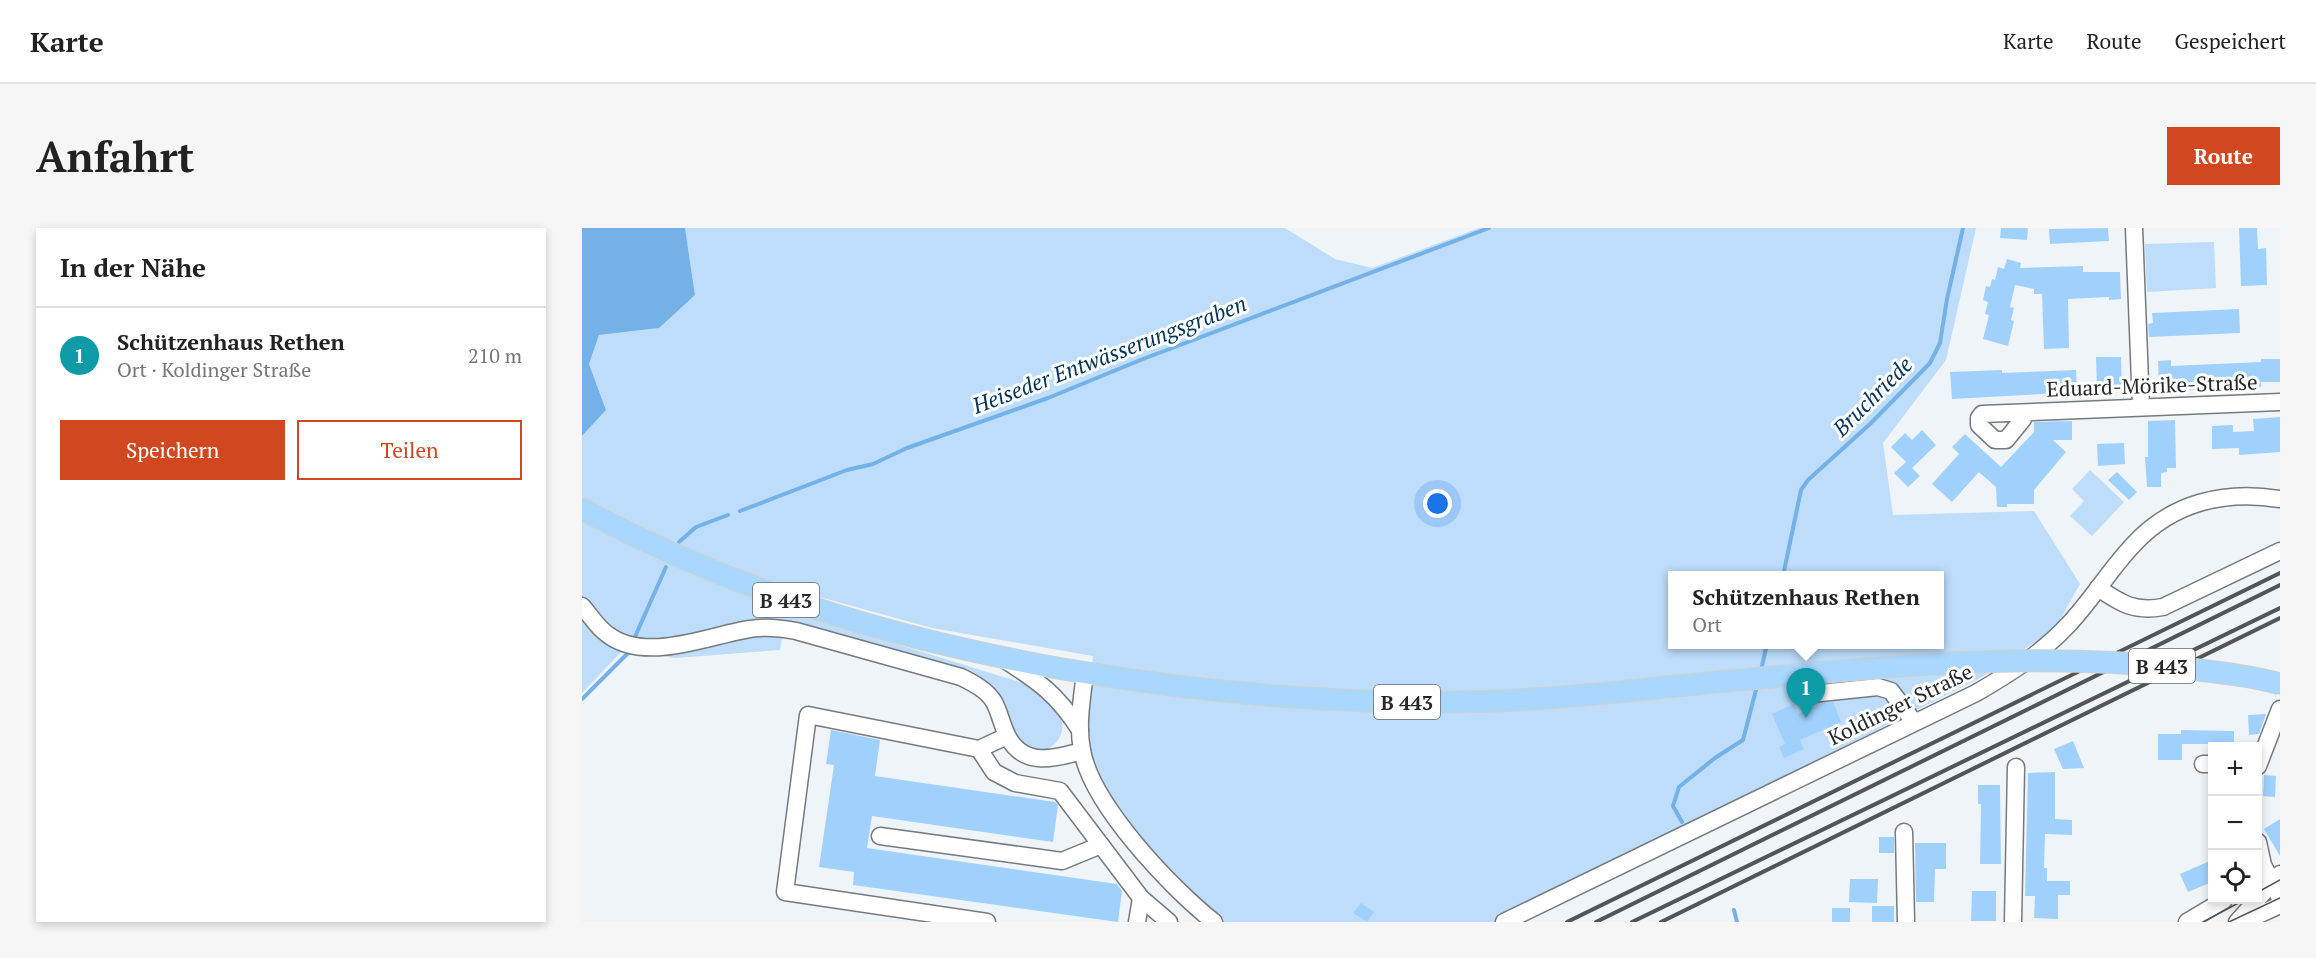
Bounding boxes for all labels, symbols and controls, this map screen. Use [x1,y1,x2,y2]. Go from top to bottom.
text: Karte [30,23,104,60]
text: Karte [2003,27,2054,55]
text: Route [2087,27,2142,55]
text: Gespeichert [2175,27,2286,55]
button: Route [2167,127,2280,185]
text: Anfahrt [36,128,194,184]
text: In der Nähe [60,250,206,284]
water label: Heiseder Entwässerungsgraben [967,288,1250,420]
text: Schützenhaus Rethen [117,327,345,356]
text: 1 [74,342,85,369]
text: 210 m [468,342,522,369]
water label: Bruchriede [1825,350,1918,443]
text: Ort · Koldinger Straße [117,356,311,383]
street label: Eduard-Mörike-Straße [2046,367,2258,403]
button: Speichern [60,420,285,480]
button: Teilen [297,420,522,480]
your location [1423,489,1452,518]
popup [1668,571,1944,649]
text: Schützenhaus Rethen [1692,582,1920,611]
road number: B 443 [753,583,819,617]
text: Ort [1692,611,1722,638]
road number: B 443 [2129,649,2195,683]
street label: Koldinger Straße [1823,657,1977,751]
pin: 1 [1786,668,1826,718]
road number: B 443 [1374,685,1440,719]
map controls [2208,742,2262,904]
button: + [2208,742,2262,796]
button: − [2208,796,2262,850]
button: locate [2208,850,2262,904]

